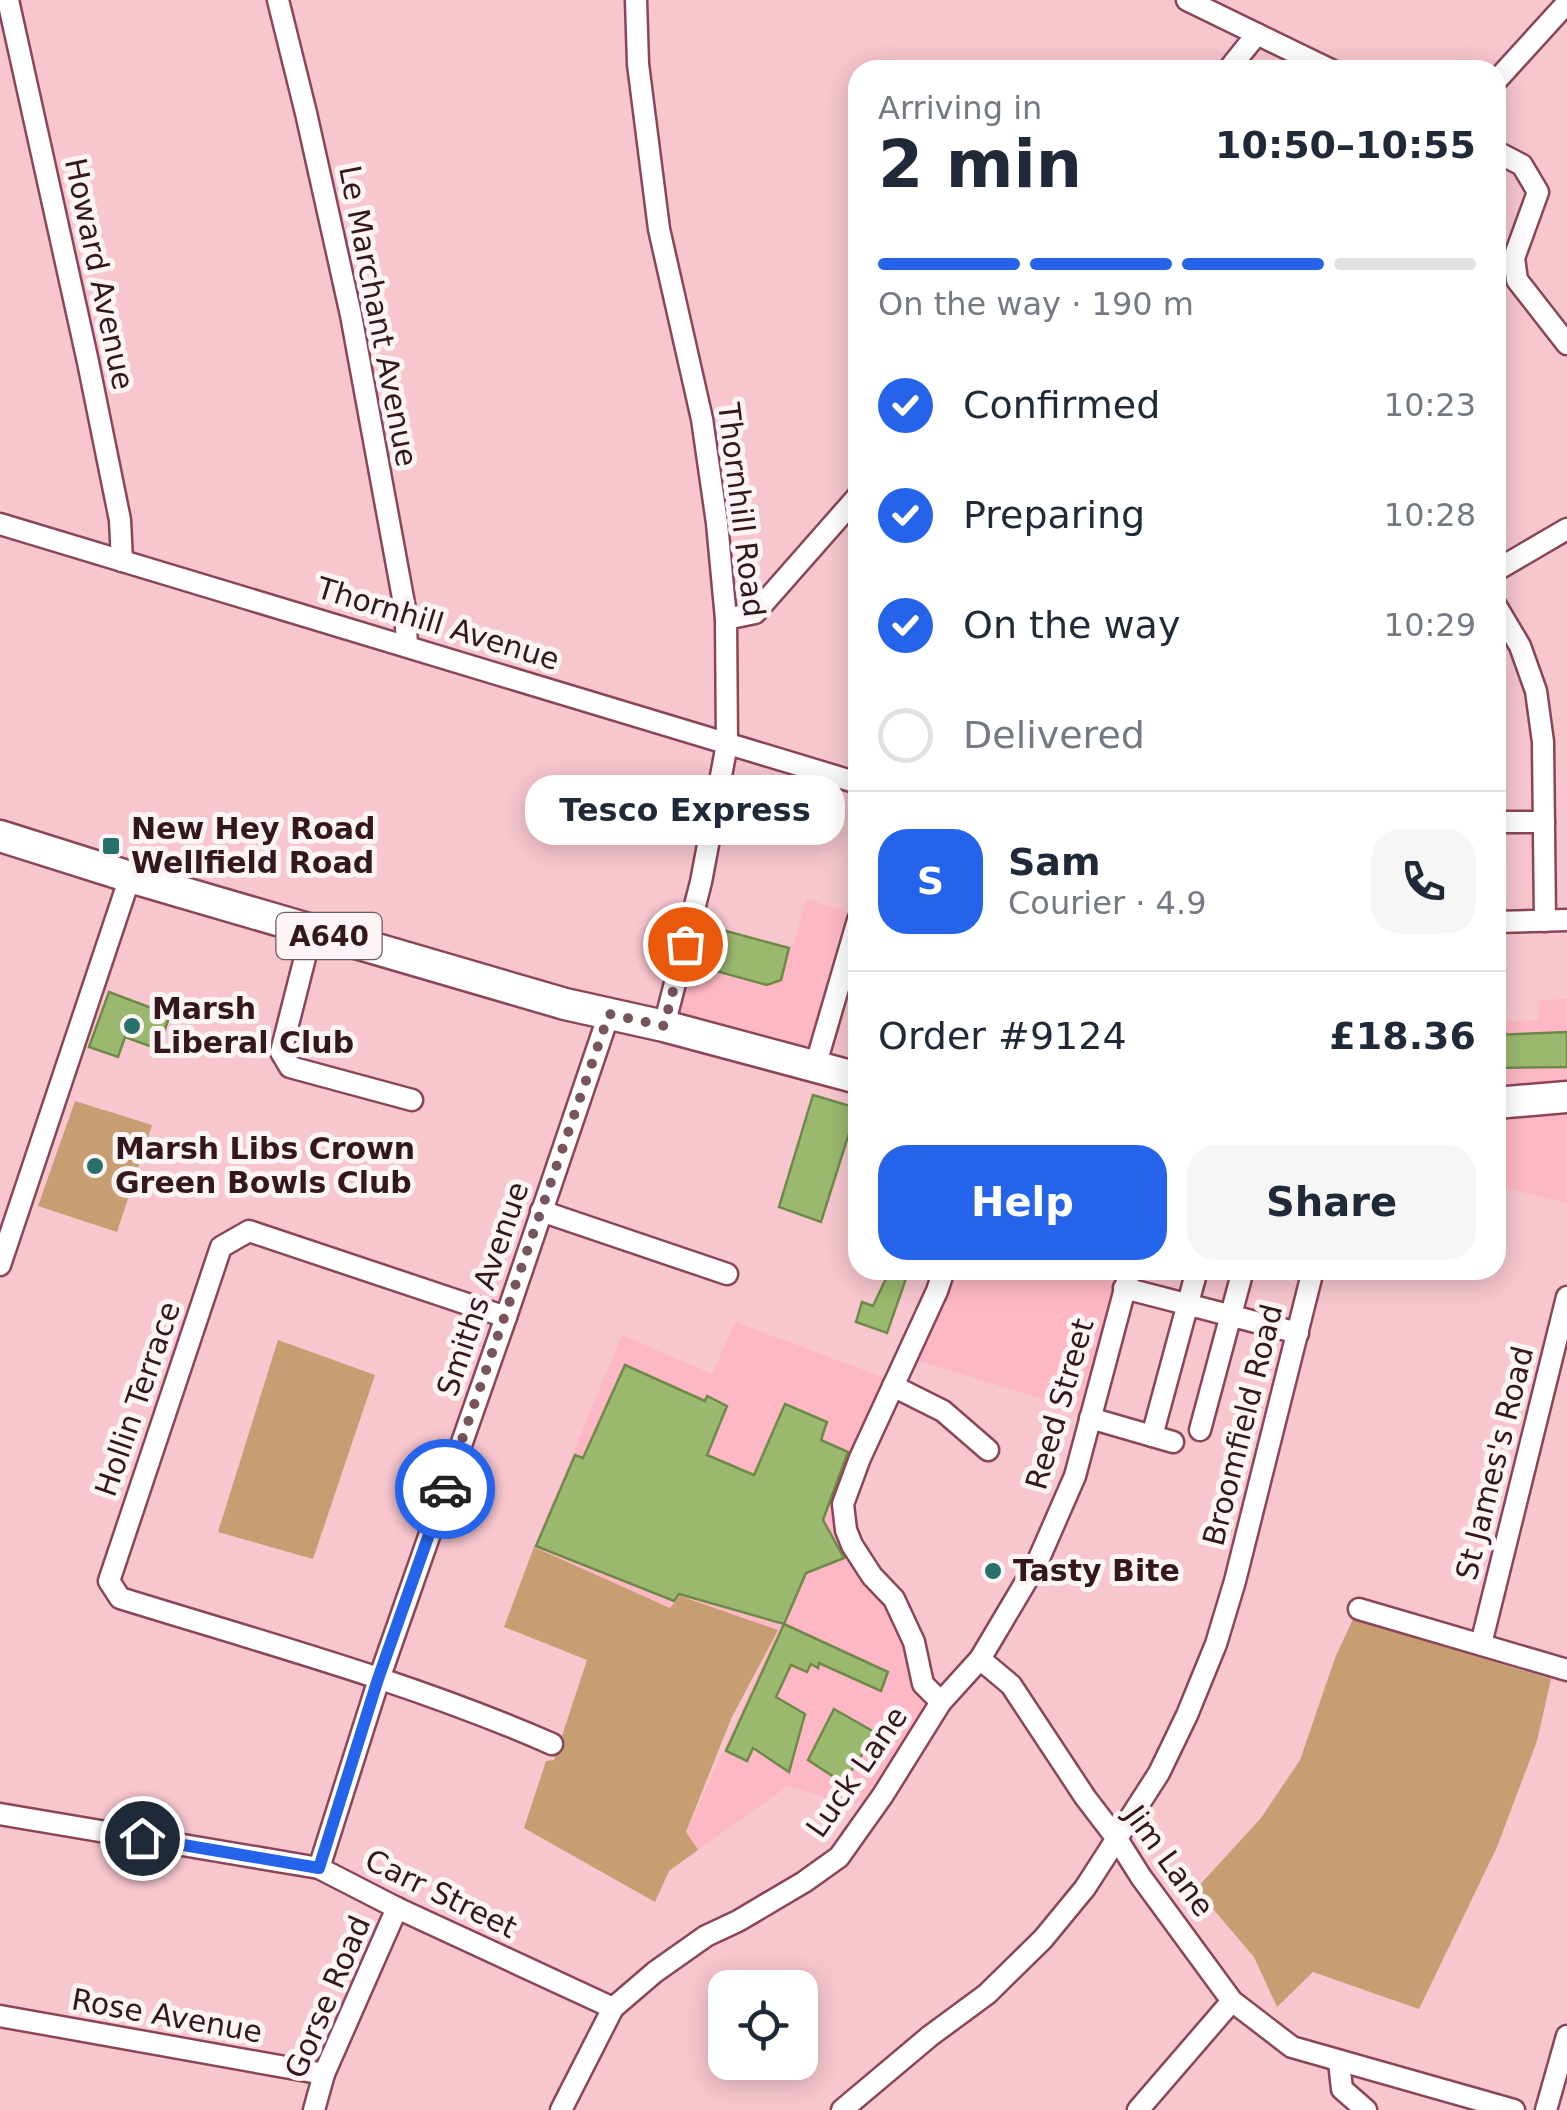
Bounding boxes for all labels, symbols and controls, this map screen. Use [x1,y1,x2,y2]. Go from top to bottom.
text: Arriving in [878,89,1042,127]
text: 10:50–10:55 [1215,123,1476,167]
text: 2 min [878,127,1082,202]
street label: Howard Avenue [58,155,141,393]
street label: Le Marchant Avenue [332,162,425,469]
text: On the way · 190 m [878,285,1194,323]
icon: check [878,378,933,433]
text: Confirmed [963,383,1160,427]
text: 10:23 [1384,386,1476,424]
street label: Thornhill Road [711,400,772,619]
icon: check [878,488,933,543]
text: Preparing [963,493,1145,537]
text: 10:28 [1384,496,1476,534]
street label: Thornhill Avenue [312,570,564,677]
icon: check [878,598,933,653]
text: On the way [963,603,1180,647]
text: 10:29 [1384,606,1476,644]
text: Delivered [963,713,1145,757]
callout: Tesco Express [525,774,845,844]
text: Tesco Express [559,791,811,829]
place label: New Hey Road Wellfield Road [131,811,376,880]
button: phone [1371,829,1476,934]
marker: New Hey Road Wellfield Road [100,835,122,857]
text: Sam [1008,840,1101,884]
text: S [917,859,944,903]
text: Courier · 4.9 [1008,884,1207,922]
pin [643,902,728,987]
road number: A640 [276,913,382,959]
icon: bag [658,917,713,972]
place label: Marsh Liberal Club [152,991,354,1060]
text: Order #9124 [878,1014,1127,1058]
text: £18.36 [1329,1014,1476,1058]
marker: Marsh Liberal Club [121,1015,143,1037]
place label: Marsh Libs Crown Green Bowls Club [115,1131,415,1200]
button: Help [878,1145,1167,1260]
button: Share [1187,1145,1476,1260]
marker: Marsh Libs Crown Green Bowls Club [84,1155,106,1177]
street label: Smiths Avenue [430,1177,536,1400]
street label: Hollin Terrace [88,1297,187,1501]
street label: Broomfield Road [1196,1300,1289,1549]
street label: Reed Street [1018,1314,1101,1493]
street label: St James's Road [1449,1342,1540,1583]
courier [395,1439,495,1539]
icon: car [418,1462,473,1517]
place label: Tasty Bite [1013,1553,1180,1588]
marker: Tasty Bite [982,1560,1004,1582]
street label: Luck Lane [799,1700,914,1844]
pin [100,1796,185,1881]
street label: Jim Lane [1116,1797,1221,1923]
icon: home [115,1811,170,1866]
street label: Carr Street [360,1842,523,1945]
street label: Gorse Road [278,1910,377,2083]
map controls [708,1970,818,2080]
button: locate [708,1970,818,2080]
street label: Rose Avenue [69,1982,265,2049]

